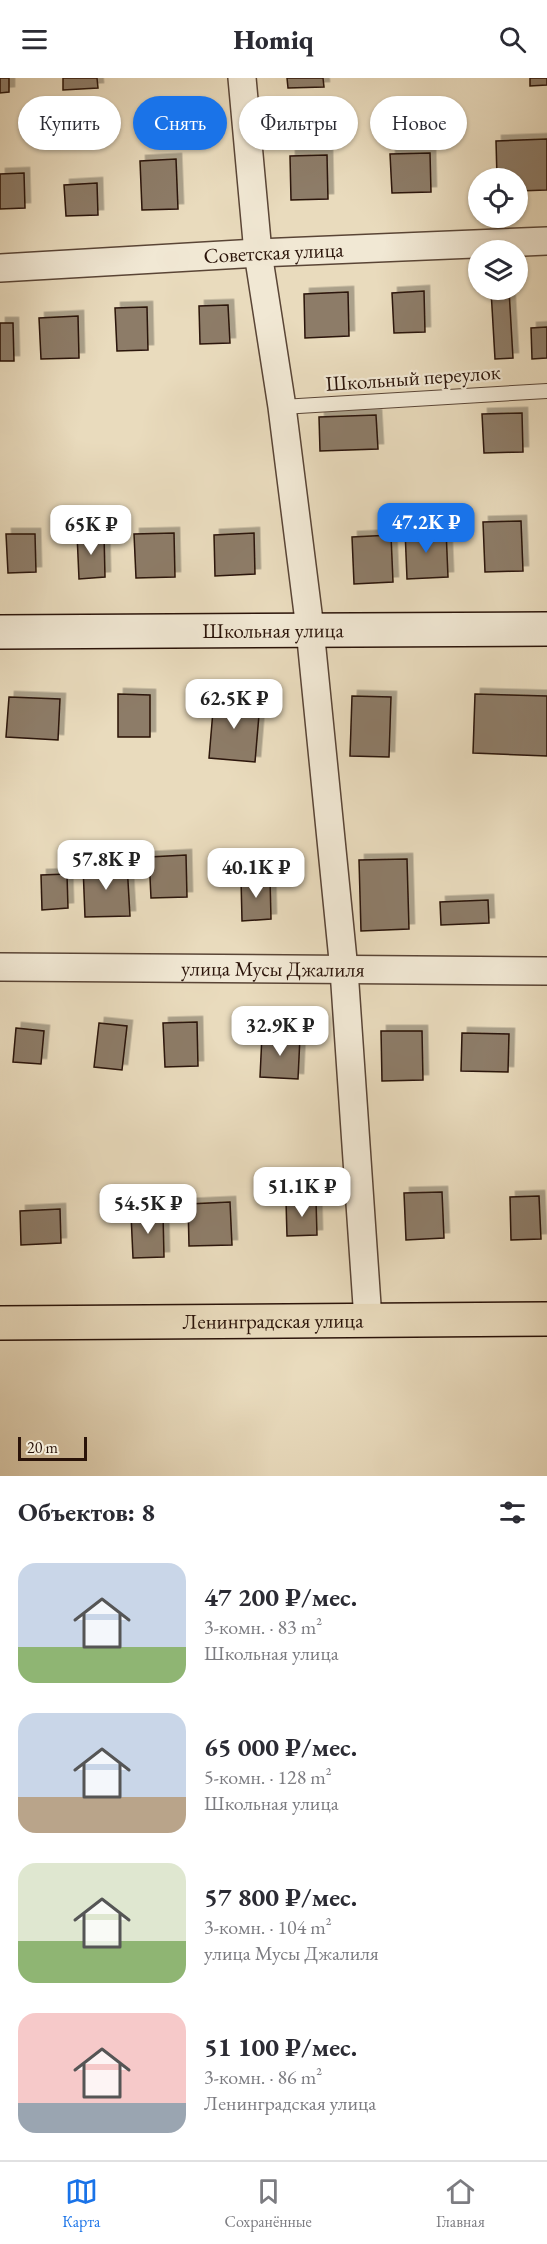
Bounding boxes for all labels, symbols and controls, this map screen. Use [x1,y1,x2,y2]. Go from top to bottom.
text: Homiq [234,22,313,57]
icon: menu [18,23,51,56]
icon: search [496,23,529,56]
chip: Купить [18,96,121,150]
chip: Снять [133,96,227,150]
chip: Фильтры [239,96,358,150]
chip: Новое [370,96,467,150]
map controls [468,168,528,300]
button: locate [468,168,528,228]
street label: Советская улица [203,235,345,269]
button: layers [468,240,528,300]
street label: Школьный переулок [324,358,501,397]
pin: 47.2K ₽ [371,503,481,554]
pin: 65K ₽ [49,505,133,556]
text: 47.2K ₽ [392,509,460,535]
text: 65K ₽ [64,511,118,537]
street label: Школьная улица [202,616,344,644]
pin: 62.5K ₽ [179,679,289,730]
text: 62.5K ₽ [200,685,268,711]
pin: 57.8K ₽ [51,840,161,891]
text: 57.8K ₽ [72,846,140,872]
pin: 40.1K ₽ [201,848,311,899]
text: 40.1K ₽ [222,854,290,880]
street label: улица Мусы Джалиля [181,954,365,983]
pin: 32.9K ₽ [225,1006,335,1057]
text: 32.9K ₽ [246,1012,314,1038]
pin: 51.1K ₽ [247,1167,357,1218]
text: 51.1K ₽ [268,1173,336,1199]
pin: 54.5K ₽ [93,1184,203,1235]
text: 54.5K ₽ [114,1190,182,1216]
street label: Ленинградская улица [182,1306,364,1335]
scale bar [18,1434,87,1462]
text: 20 m [27,1437,58,1458]
text: Объектов: 8 [18,1495,155,1529]
icon: filters [496,1496,529,1529]
text: 47 200 ₽/мес. [204,1580,357,1614]
icon: home [66,1587,138,1659]
text: 3-комн. · 83 m² [204,1614,322,1640]
text: Школьная улица [204,1640,339,1666]
text: 65 000 ₽/мес. [204,1730,357,1764]
icon: home [66,1737,138,1809]
text: 5-комн. · 128 m² [204,1764,332,1790]
text: Школьная улица [204,1790,339,1816]
text: 57 800 ₽/мес. [204,1880,357,1914]
icon: home [66,1887,138,1959]
text: 3-комн. · 104 m² [204,1914,332,1940]
text: улица Мусы Джалиля [204,1940,379,1966]
text: 51 100 ₽/мес. [204,2030,357,2064]
icon: home [66,2037,138,2109]
text: 3-комн. · 86 m² [204,2064,322,2090]
text: Ленинградская улица [204,2090,376,2116]
tab: Карта [62,2175,100,2232]
tab: Сохранённые [225,2175,312,2232]
tab: Главная [436,2175,485,2232]

